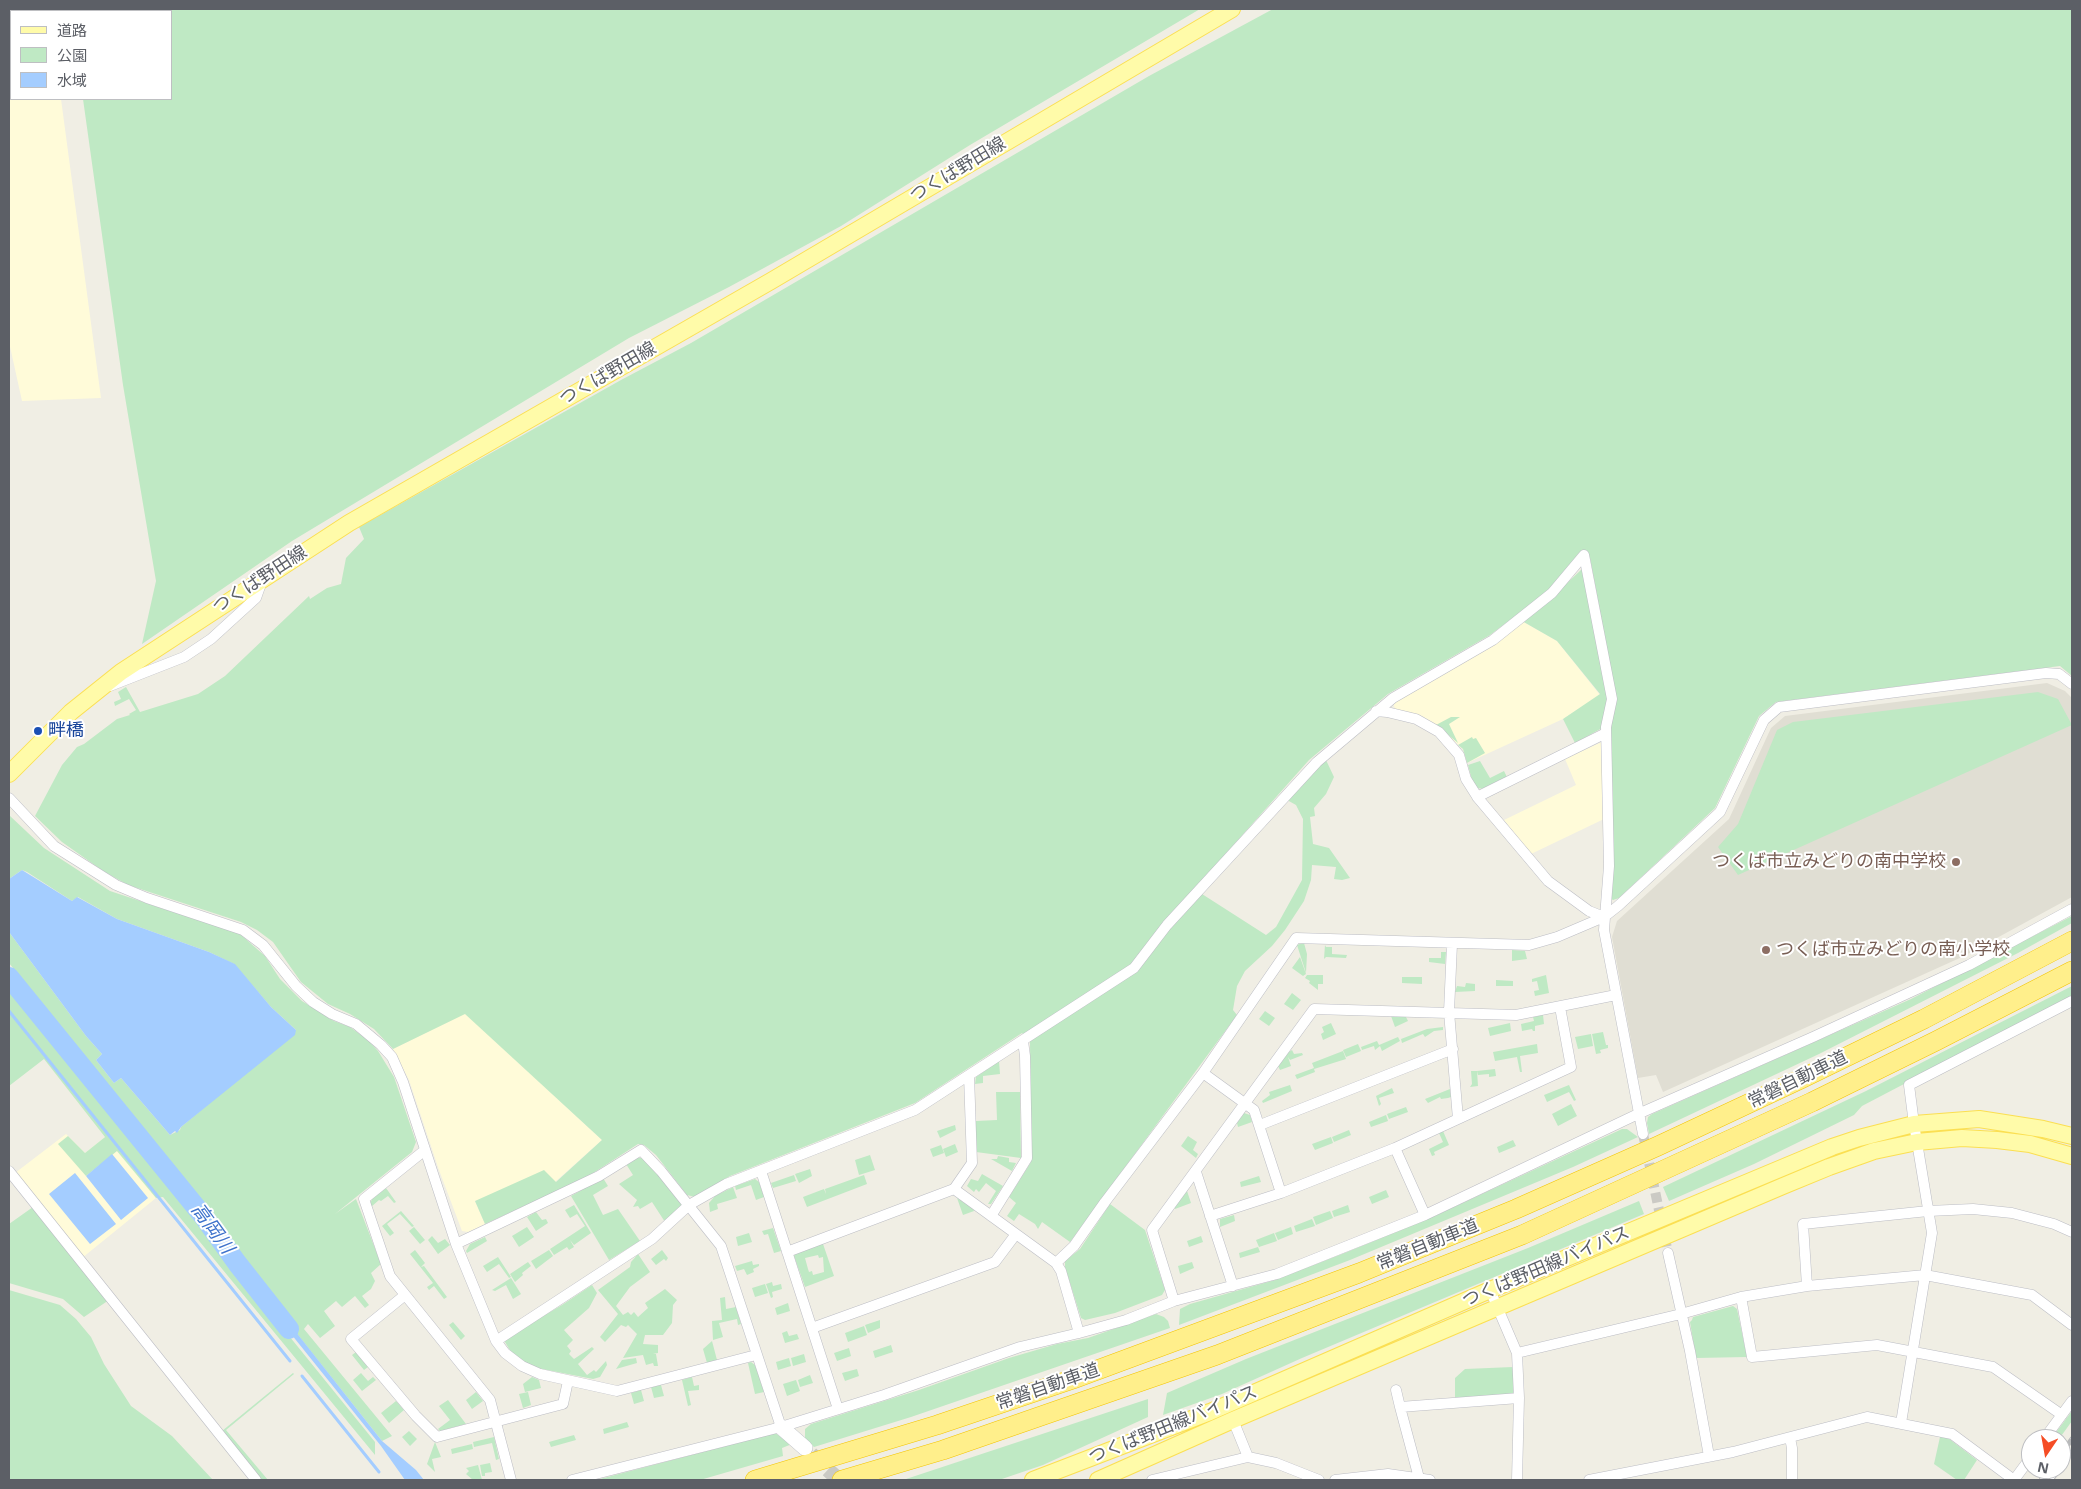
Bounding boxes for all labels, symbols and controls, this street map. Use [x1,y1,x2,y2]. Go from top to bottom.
legend [10,10,172,100]
text: 道路 [57,20,87,40]
text: 公園 [57,45,87,65]
text: 水域 [57,70,87,90]
street label: つくば野田線 [906,133,1010,207]
street label: つくば野田線 [556,338,660,410]
street label: つくば野田線 [209,542,311,618]
place label: 畔橋 [48,720,84,742]
marker: 畔橋 [32,725,44,737]
place label: つくば市立みどりの南中学校 [1712,851,1946,873]
marker: つくば市立みどりの南中学校 [1950,856,1962,868]
place label: つくば市立みどりの南小学校 [1776,939,2010,961]
marker: つくば市立みどりの南小学校 [1760,944,1772,956]
street label: 常磐自動車道 [1745,1047,1851,1113]
water label: 高岡川 [186,1199,238,1259]
street label: 常磐自動車道 [1374,1215,1482,1275]
street label: つくば野田線バイパス [1459,1222,1633,1312]
street label: 常磐自動車道 [993,1359,1103,1415]
street label: つくば野田線バイパス [1086,1381,1260,1469]
north arrow [2021,1429,2071,1479]
text: N [2035,1458,2051,1479]

